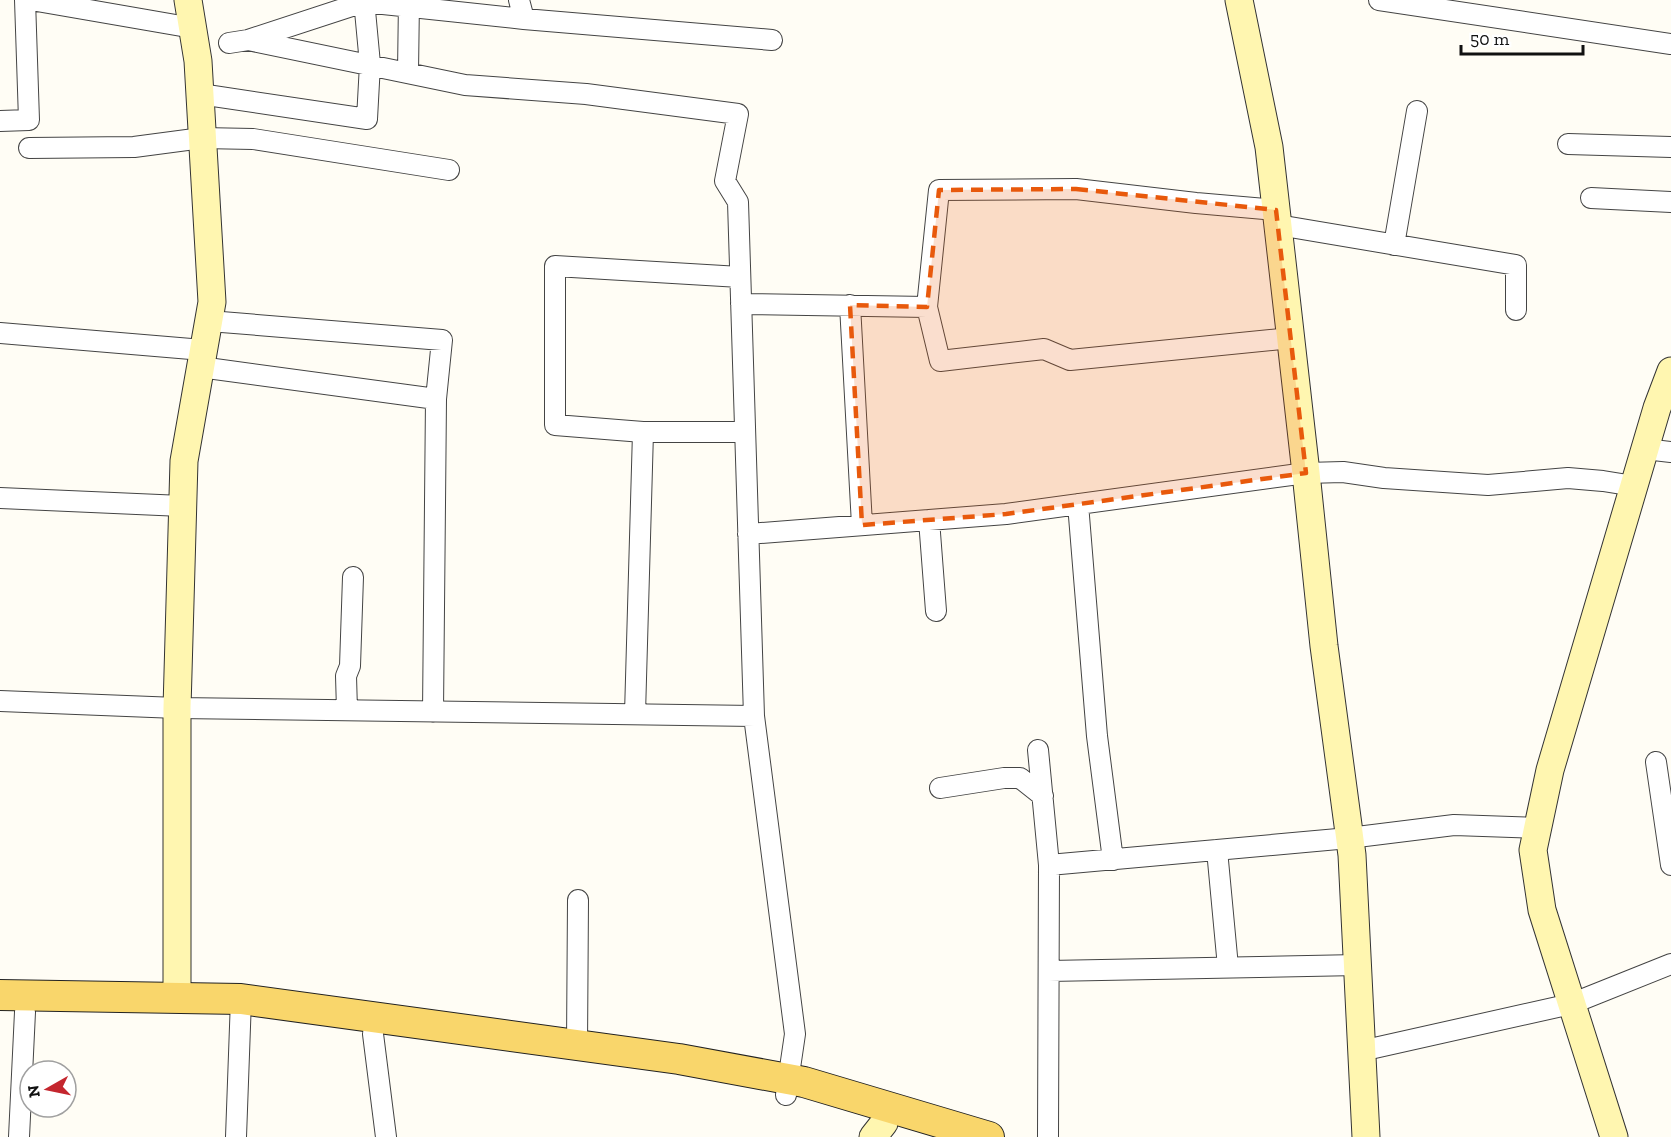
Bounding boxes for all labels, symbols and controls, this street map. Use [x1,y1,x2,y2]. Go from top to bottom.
scale bar [1461,18,1582,56]
text: 50 m [1470,28,1510,50]
north arrow [18,1059,78,1119]
text: N [23,1084,44,1099]

